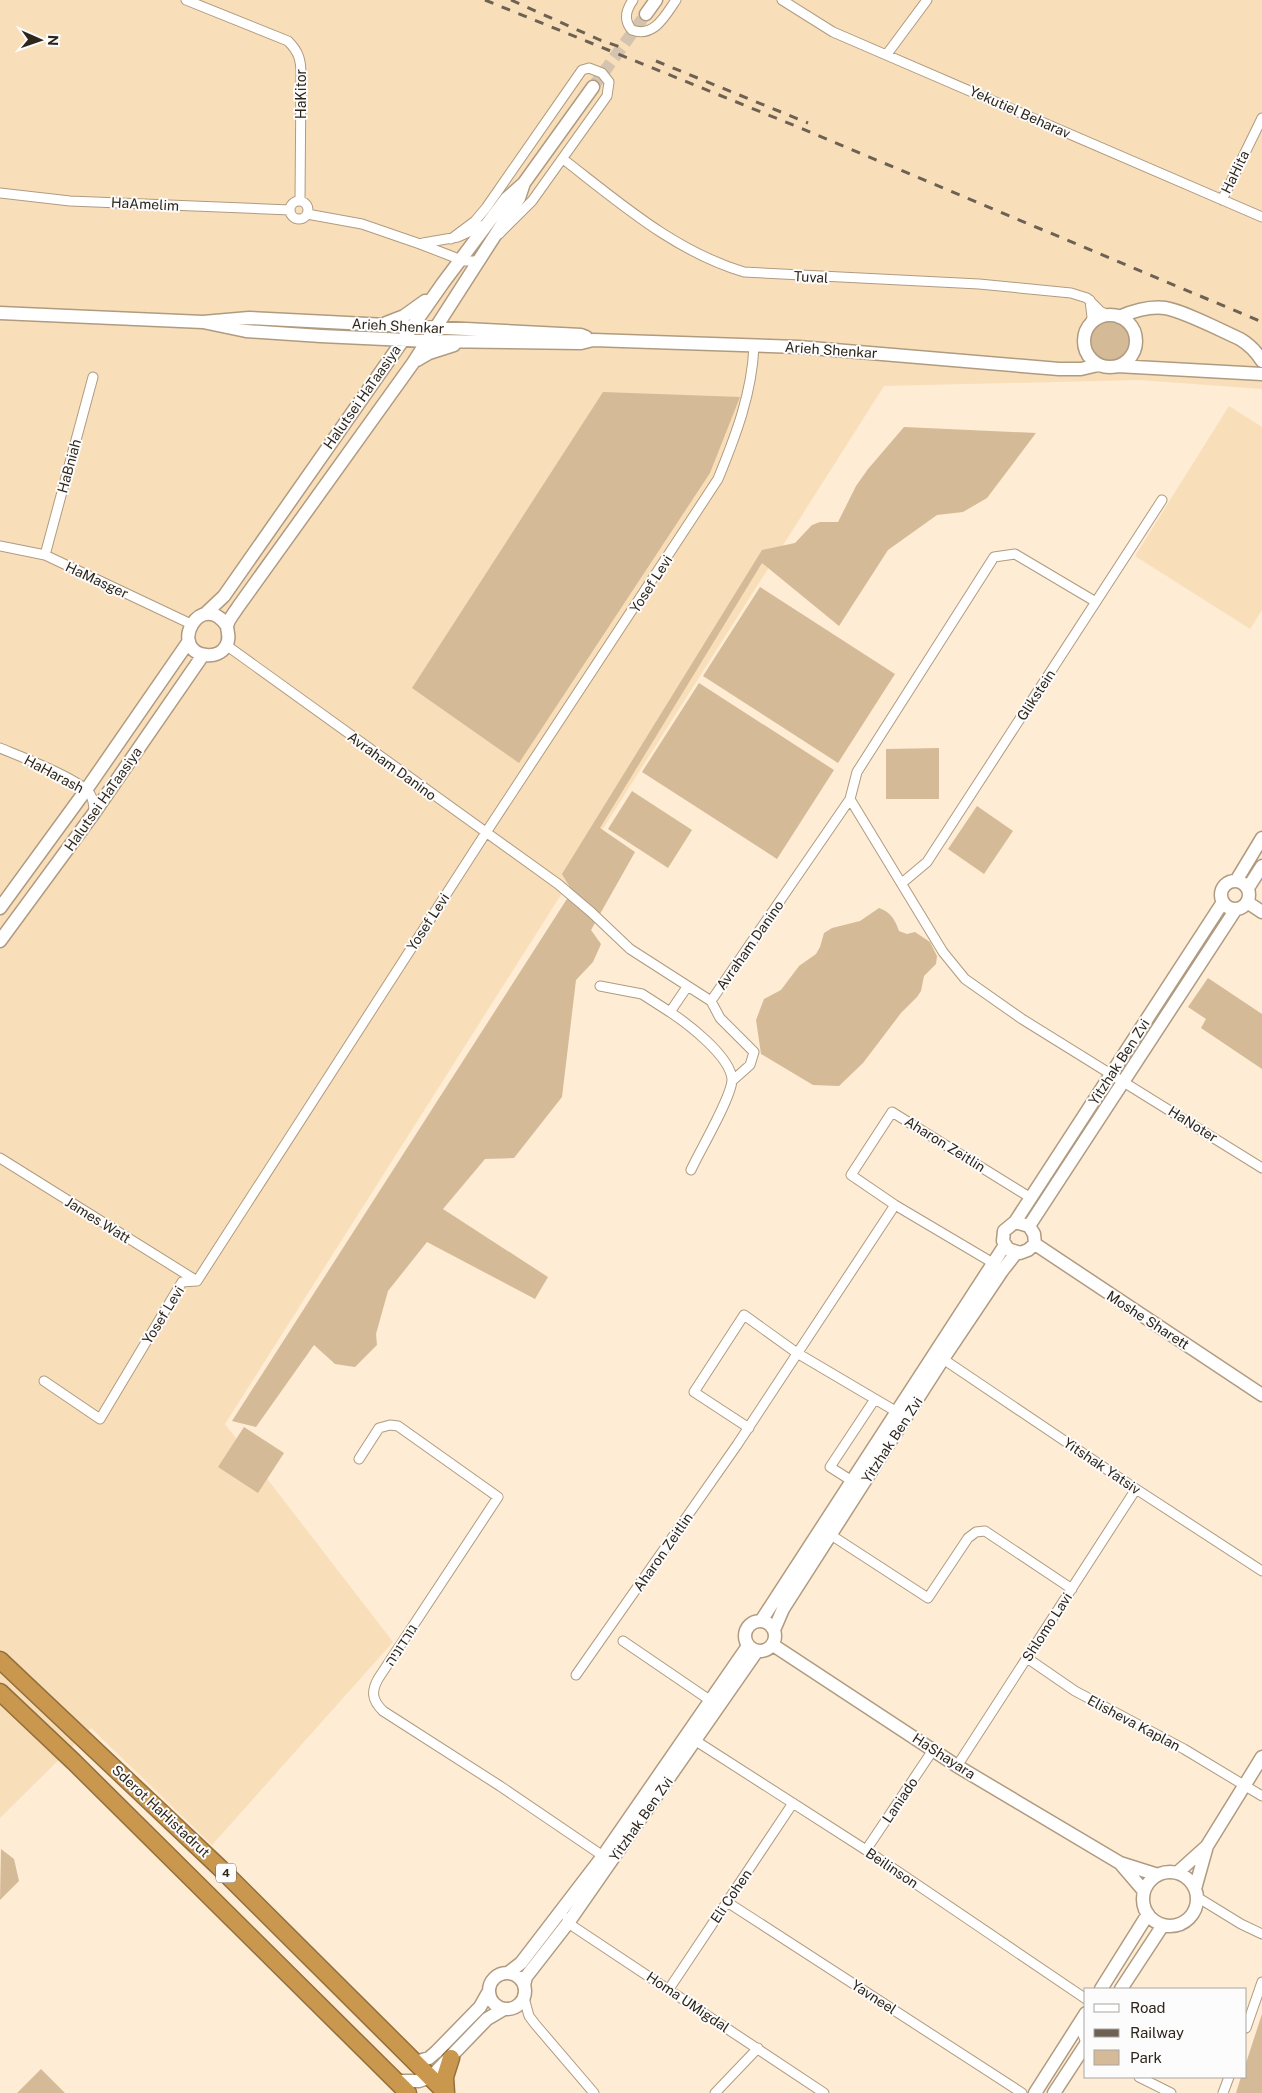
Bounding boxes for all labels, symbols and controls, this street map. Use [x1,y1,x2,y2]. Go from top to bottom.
north arrow [15,15,65,65]
text: N [45,35,61,46]
street label: HaKitor [293,69,309,119]
street label: Yekutiel Beharav [967,83,1073,141]
street label: HaHita [1218,148,1252,196]
street label: HaAmelim [111,194,179,214]
street label: Tuval [793,268,829,286]
street label: Arieh Shenkar [351,316,445,336]
street label: Arieh Shenkar [784,339,878,361]
street label: Halutsei HaTaasiya [320,342,404,452]
street label: HaBniah [54,437,84,495]
street label: Yosef Levi [627,552,675,616]
street label: HaMasger [63,559,131,601]
street label: Glikstein [1014,667,1058,723]
street label: Avraham Danino [345,729,439,804]
street label: Halutsei HaTaasiya [61,744,145,854]
street label: HaHarash [22,752,86,796]
street label: Yosef Levi [404,890,452,954]
street label: Avraham Danino [713,897,787,993]
street label: Yitzhak Ben Zvi [1085,1016,1153,1108]
street label: HaNoter [1165,1103,1221,1145]
street label: Aharon Zeitlin [902,1113,988,1175]
street label: James Watt [63,1194,133,1246]
street label: Yosef Levi [139,1283,187,1347]
street label: Moshe Sharett [1104,1287,1192,1353]
street label: Yitzhak Ben Zvi [858,1394,926,1486]
street label: Yitshak Yatsiv [1060,1434,1144,1498]
street label: Aharon Zeitlin [630,1510,696,1594]
street label: Shlomo Lavi [1019,1590,1075,1664]
street label: גורדוניה [382,1621,420,1669]
street label: Elisheva Kaplan [1085,1692,1183,1754]
street label: HaShayara [910,1730,978,1782]
street label: Sderot HaHistadrut [109,1762,213,1860]
street label: Yitzhak Ben Zvi [606,1774,676,1864]
street label: Laniado [879,1774,921,1826]
street label: Beilinson [863,1845,921,1891]
road number: 4 [216,1864,236,1882]
street label: Eli Cohen [707,1866,755,1926]
street label: Homa UMigdal [644,1968,732,2036]
street label: Yavneel [849,1977,899,2017]
legend [1084,1988,1247,2078]
text: Road [1130,1999,1166,2016]
text: Railway [1130,2024,1184,2041]
text: Park [1130,2049,1162,2066]

